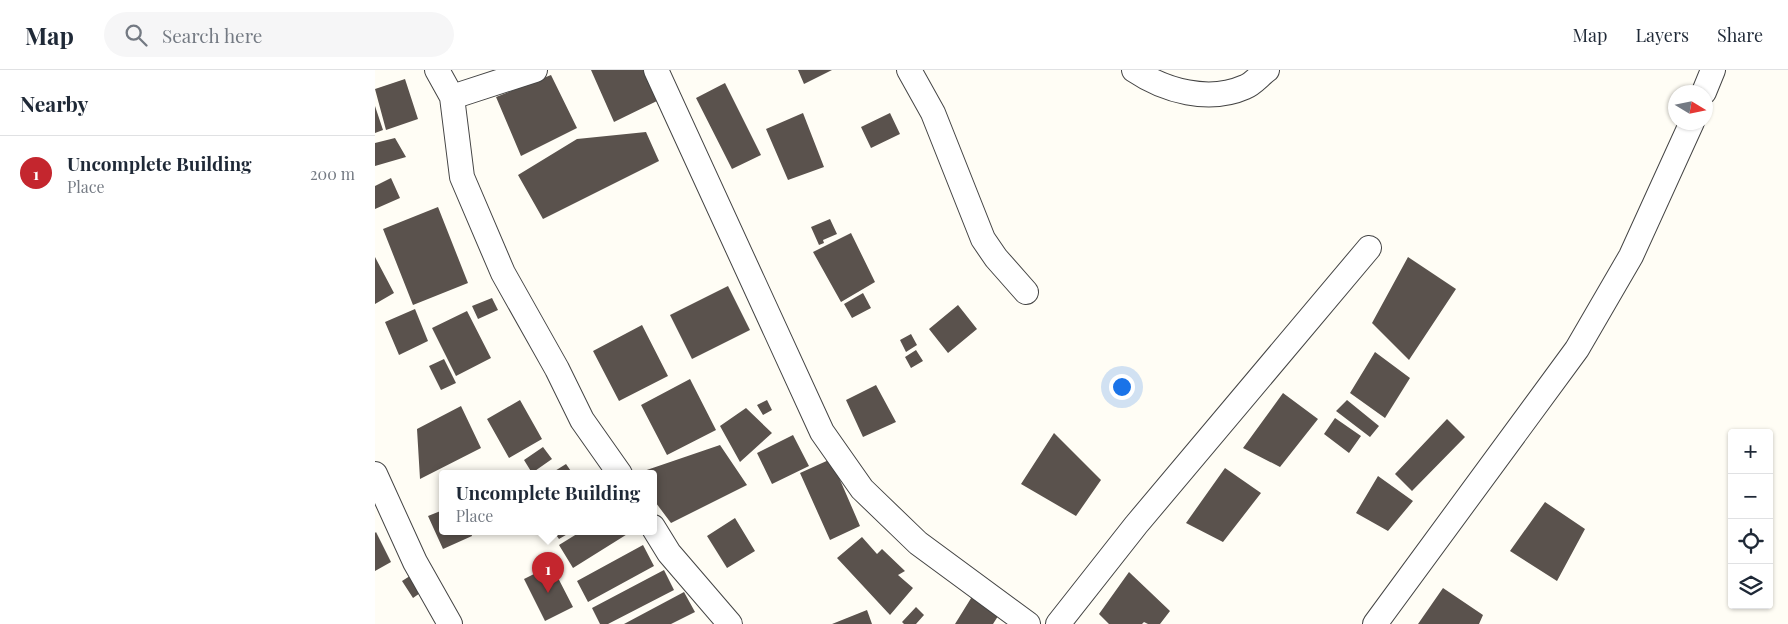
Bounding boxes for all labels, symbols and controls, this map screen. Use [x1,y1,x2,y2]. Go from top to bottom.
search box [104,12,454,57]
text: Map [25,19,74,51]
icon: search [122,21,150,49]
text: Search here [162,22,262,48]
text: Map [1572,23,1607,47]
text: Layers [1635,23,1689,47]
text: Share [1717,23,1763,47]
north arrow [1668,85,1713,130]
text: Nearby [20,89,89,117]
text: Uncomplete Building [67,150,251,176]
text: 1 [33,163,39,184]
text: 200 m [310,163,355,184]
text: Place [67,176,105,197]
your location [1109,374,1135,400]
map controls [1728,429,1773,609]
button: + [1728,429,1773,474]
popup [439,470,657,535]
button: − [1728,474,1773,519]
text: Uncomplete Building [456,479,640,505]
text: Place [456,505,493,526]
button: locate [1728,519,1773,564]
pin: 1 [532,552,564,593]
button: layers [1728,564,1773,609]

